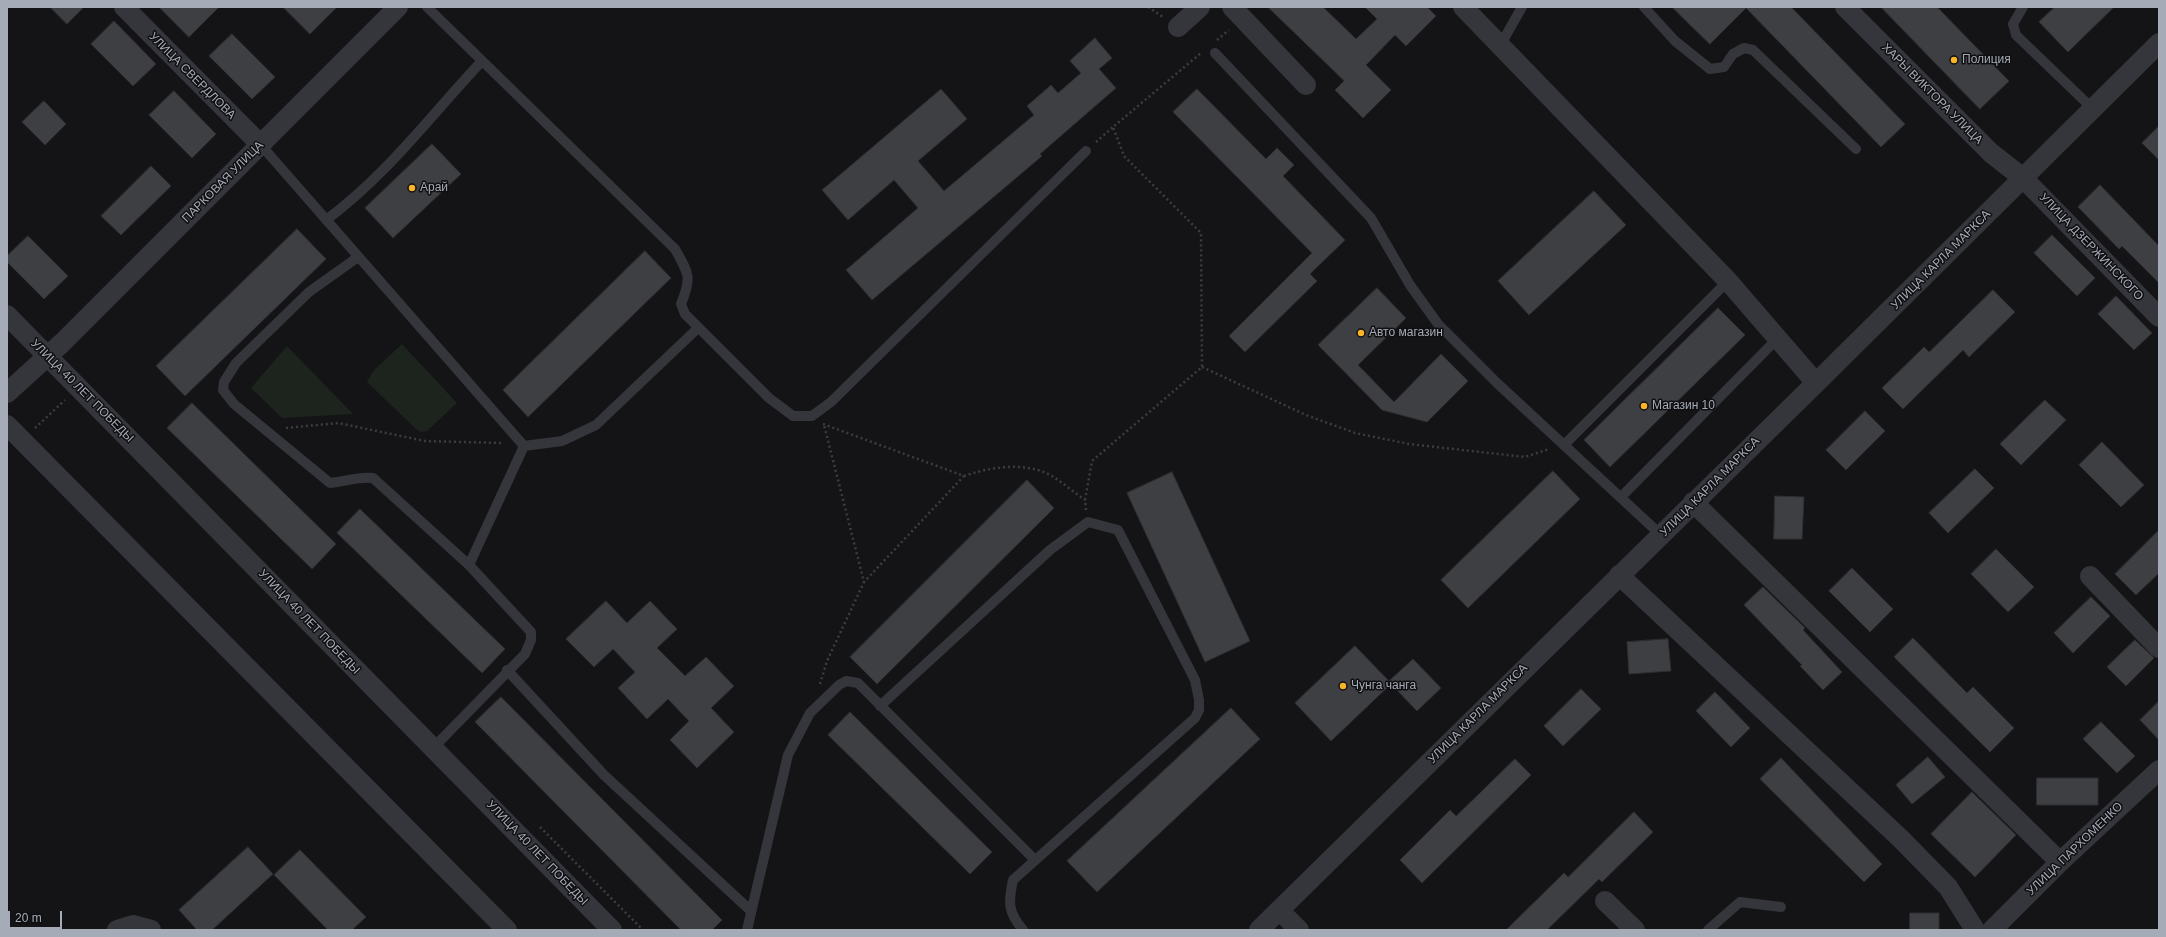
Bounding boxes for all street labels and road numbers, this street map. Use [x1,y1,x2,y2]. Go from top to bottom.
street label: УЛИЦА СВЕРДЛОВА [146,30,238,122]
street label: ХАРЫ ВИКТОРА УЛИЦА [1879,41,1985,147]
street label: ПАРКОВАЯ УЛИЦА [179,138,267,226]
street label: УЛИЦА ДЗЕРЖИНСКОГО [2036,190,2146,304]
street label: УЛИЦА КАРЛА МАРКСА [1888,207,1994,313]
street label: УЛИЦА 40 ЛЕТ ПОБЕДЫ [27,336,137,446]
street label: УЛИЦА КАРЛА МАРКСА [1657,434,1763,540]
street label: УЛИЦА 40 ЛЕТ ПОБЕДЫ [255,567,363,677]
street label: УЛИЦА КАРЛА МАРКСА [1425,661,1531,767]
street label: УЛИЦА 40 ЛЕТ ПОБЕДЫ [483,798,591,908]
street label: УЛИЦА ПАРХОМЕНКО [2024,799,2126,899]

